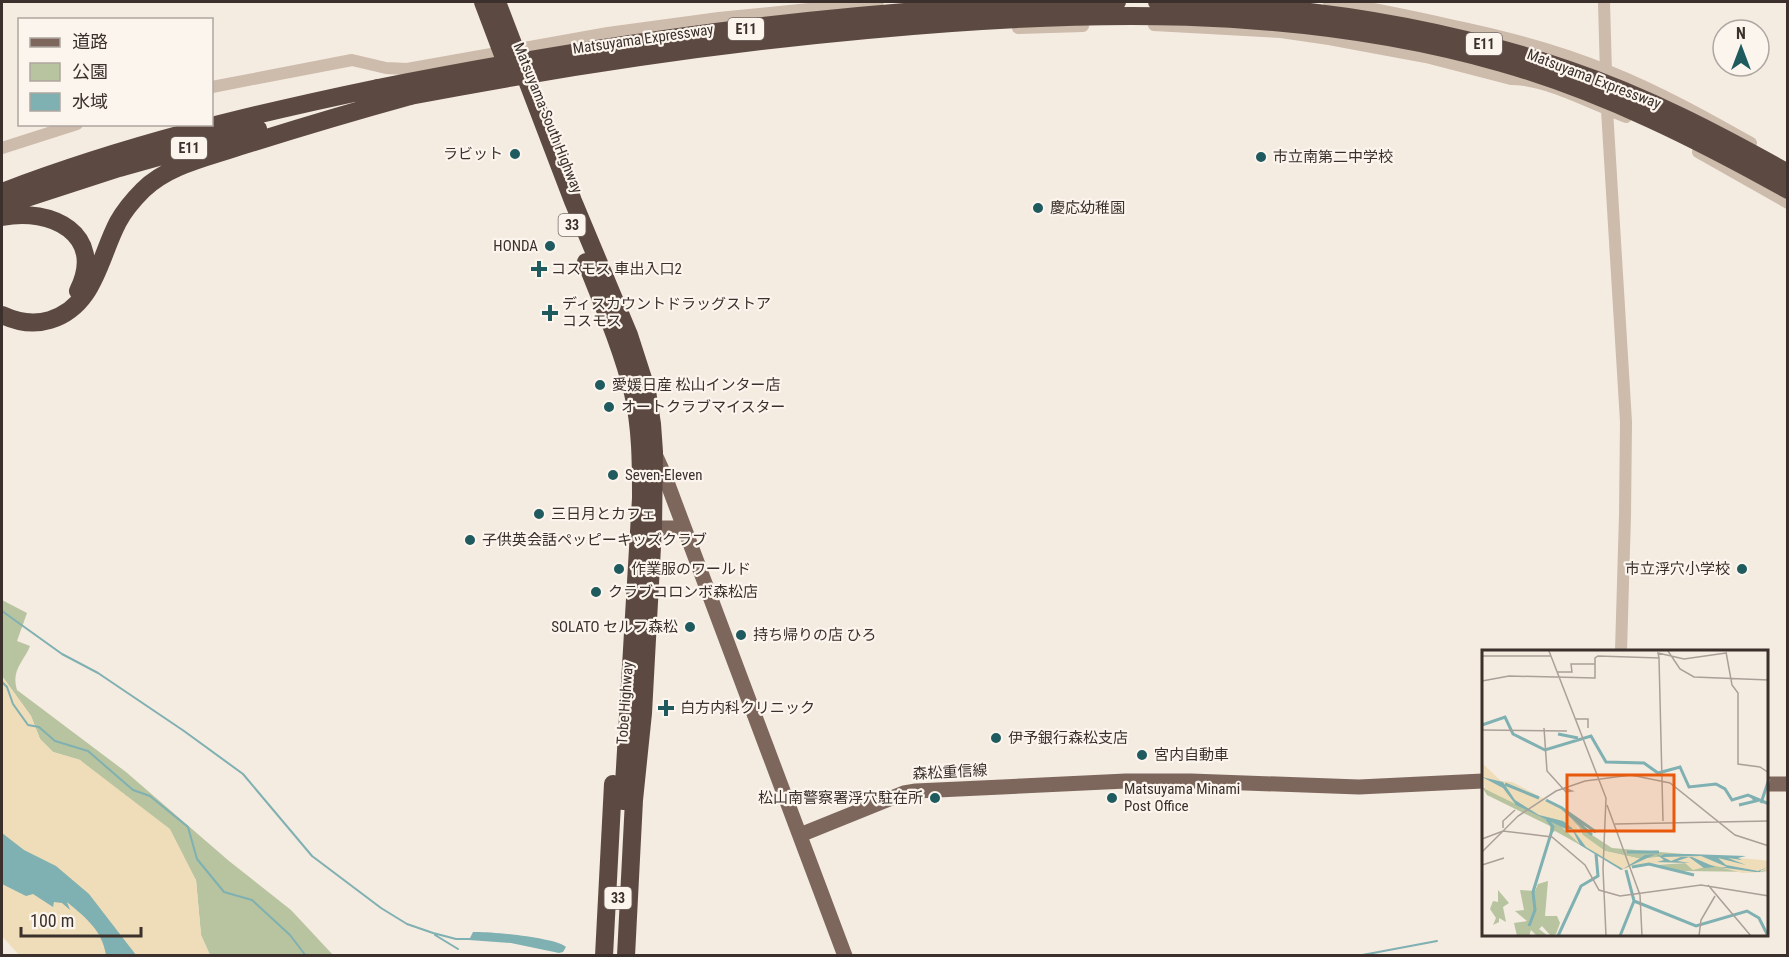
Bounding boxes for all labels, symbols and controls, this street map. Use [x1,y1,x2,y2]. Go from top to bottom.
legend [18,18,213,126]
road number: E11 [728,18,764,40]
north arrow [1711,18,1771,78]
street label: Matsuyama Expressway [571,20,715,58]
text: N [1736,24,1746,43]
text: 道路 [72,31,108,52]
road number: E11 [1466,33,1502,55]
street label: Matsuyama-South Highway [510,40,586,196]
street label: Matsuyama Expressway [1525,45,1663,113]
text: 公園 [72,61,108,82]
text: 水域 [72,91,108,112]
road number: E11 [171,137,207,159]
place label: ラビット [443,145,503,163]
marker: ラビット [508,147,522,161]
place label: 市立南第二中学校 [1273,148,1393,166]
marker: 市立南第二中学校 [1254,150,1268,164]
place label: 慶応幼稚園 [1050,199,1125,217]
marker: 慶応幼稚園 [1031,201,1045,215]
road number: 33 [558,214,586,236]
place label: HONDA [493,237,538,255]
marker: HONDA [543,239,557,253]
place label: コスモス 車出入口2 [551,260,682,278]
marker: コスモス 車出入口2 [532,262,546,276]
place label: ディスカウントドラッグストア コスモス [562,295,771,330]
marker: ディスカウントドラッグストア コスモス [543,306,557,320]
place label: 愛媛日産 松山インター店 [612,376,780,394]
marker: 愛媛日産 松山インター店 [593,378,607,392]
place label: オートクラブマイスター [621,398,786,416]
marker: オートクラブマイスター [602,400,616,414]
place label: Seven-Eleven [625,466,703,484]
marker: Seven-Eleven [606,468,620,482]
place label: 三日月とカフェ [551,505,656,523]
marker: 三日月とカフェ [532,507,546,521]
place label: 子供英会話ペッピーキッズクラブ [482,531,707,549]
marker: 子供英会話ペッピーキッズクラブ [463,533,477,547]
place label: 作業服のワールド [631,560,751,578]
place label: 市立浮穴小学校 [1625,560,1730,578]
marker: 作業服のワールド [612,562,626,576]
marker: 市立浮穴小学校 [1735,562,1749,576]
place label: クラブコロンボ森松店 [608,583,758,601]
marker: クラブコロンボ森松店 [589,585,603,599]
place label: SOLATO セルフ森松 [551,618,678,636]
marker: SOLATO セルフ森松 [683,620,697,634]
place label: 持ち帰りの店 ひろ [753,626,876,644]
marker: 持ち帰りの店 ひろ [734,628,748,642]
inset map [1482,650,1768,936]
street label: Tobe Highway [613,661,637,745]
marker: 白方内科クリニック [657,699,675,717]
place label: 白方内科クリニック [680,699,815,717]
place label: 伊予銀行森松支店 [1008,729,1128,747]
marker: 伊予銀行森松支店 [989,731,1003,745]
place label: 宮内自動車 [1154,746,1229,764]
marker: 宮内自動車 [1135,748,1149,762]
street label: 森松重信線 [912,761,988,783]
place label: Matsuyama Minami Post Office [1124,780,1240,815]
place label: 松山南警察署浮穴駐在所 [758,789,923,807]
marker: 松山南警察署浮穴駐在所 [928,791,942,805]
marker: Matsuyama Minami Post Office [1105,791,1119,805]
road number: 33 [604,887,632,909]
scale bar [21,900,141,938]
text: 100 m [30,910,74,931]

